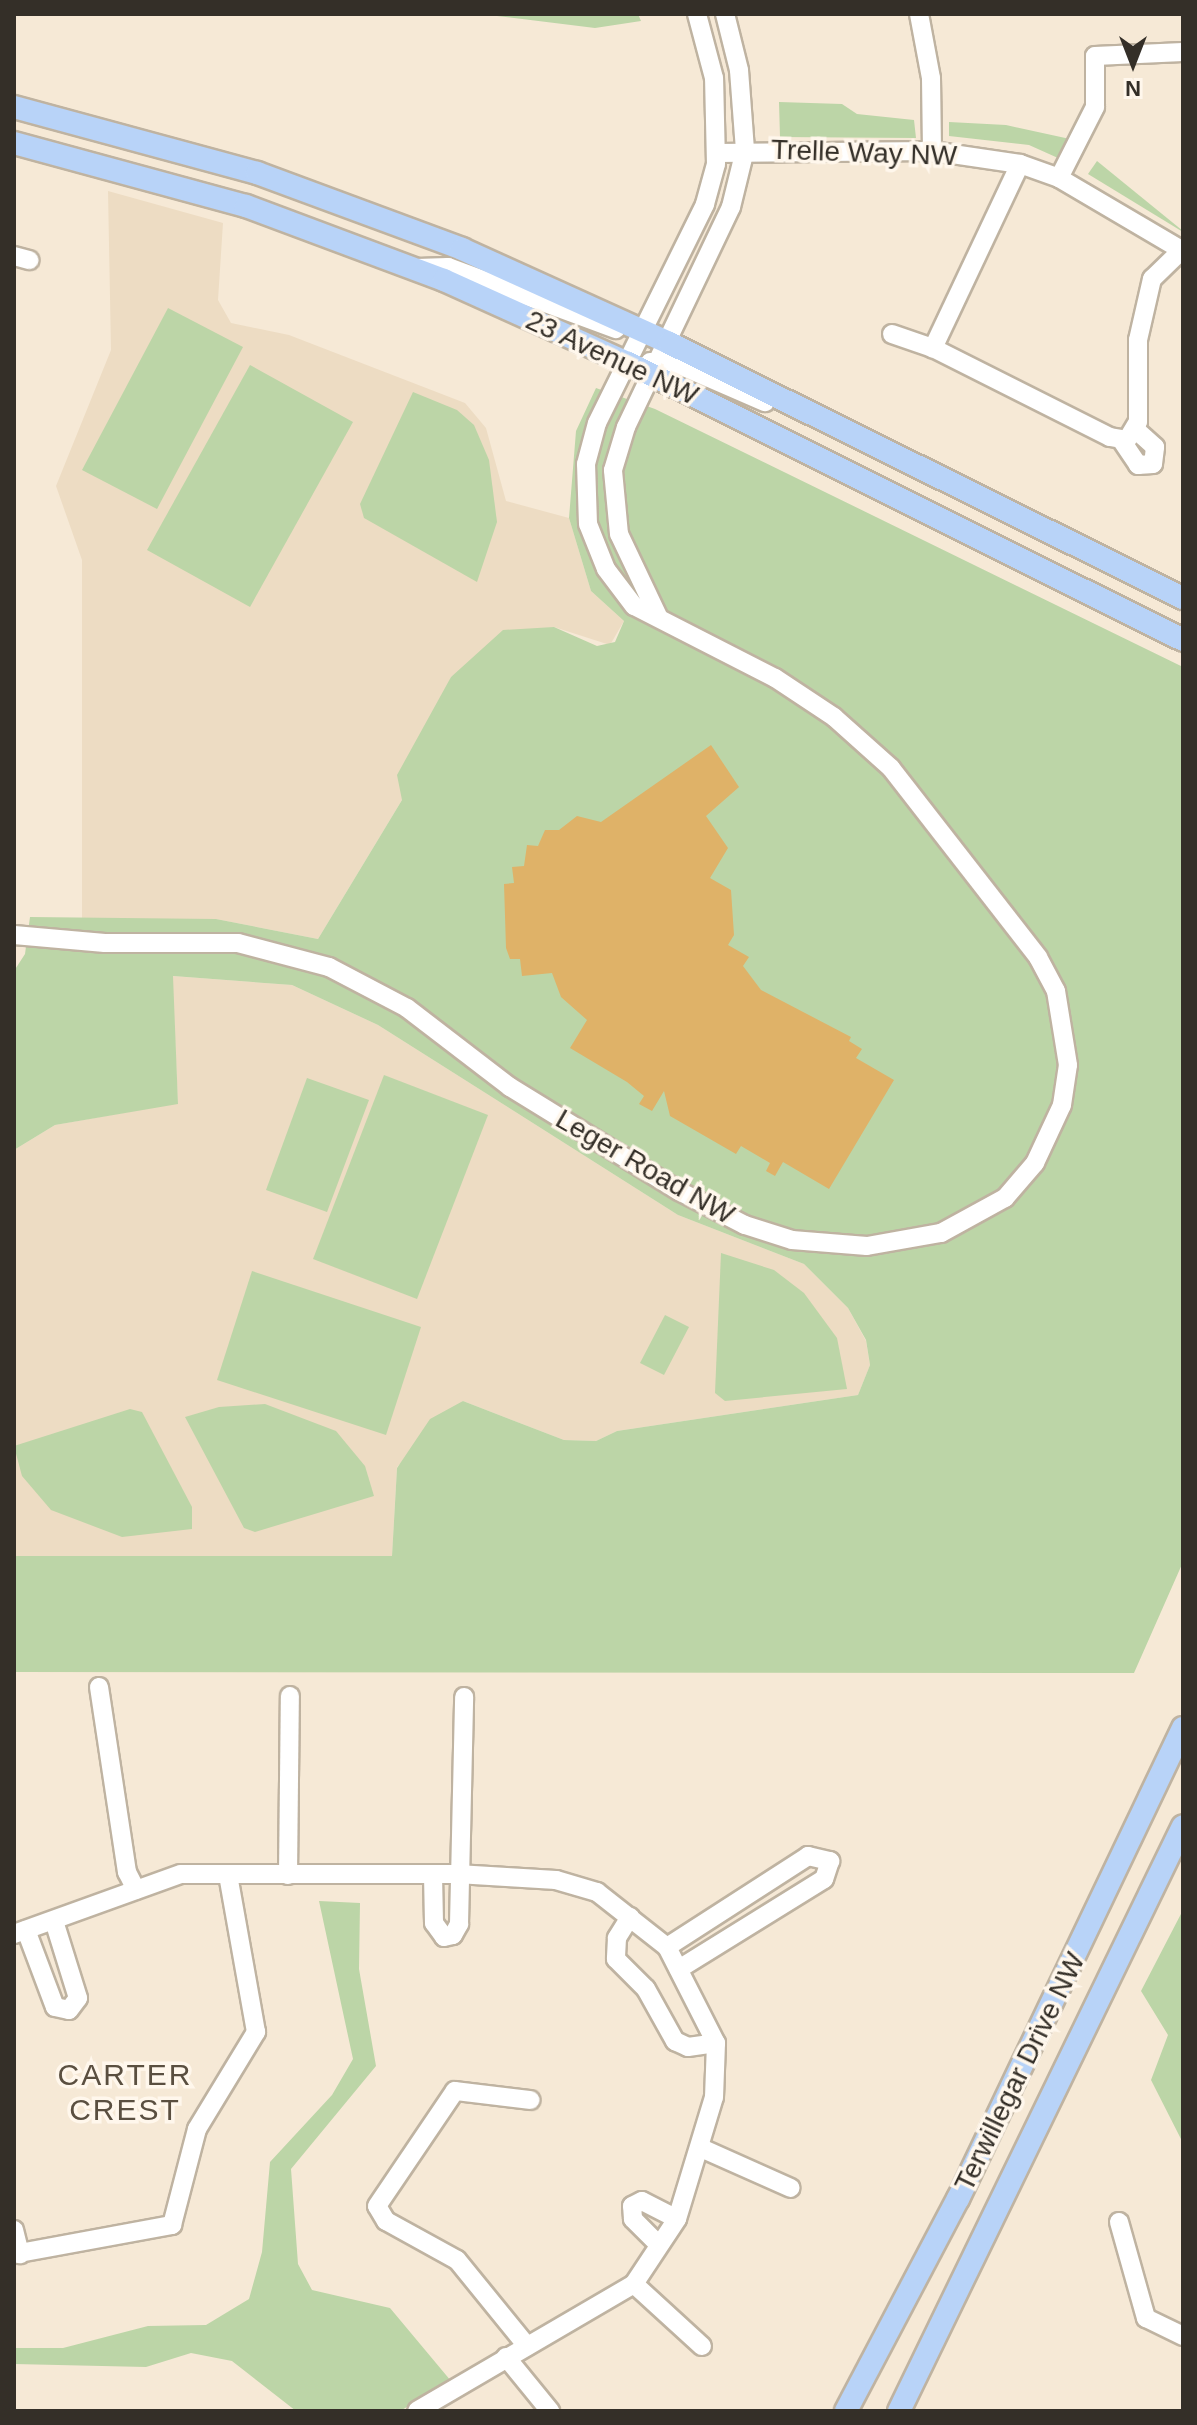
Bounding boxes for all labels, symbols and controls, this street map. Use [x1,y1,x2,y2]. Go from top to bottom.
north arrow [1093,24,1173,104]
text: N [1125,76,1141,101]
street label: Trelle Way NW [770,133,958,173]
street label: 23 Avenue NW [520,303,704,413]
street label: Leger Road NW [550,1102,740,1232]
street label: Terwillegar Drive NW [948,1947,1092,2197]
district label: CARTER CREST [58,2057,192,2128]

